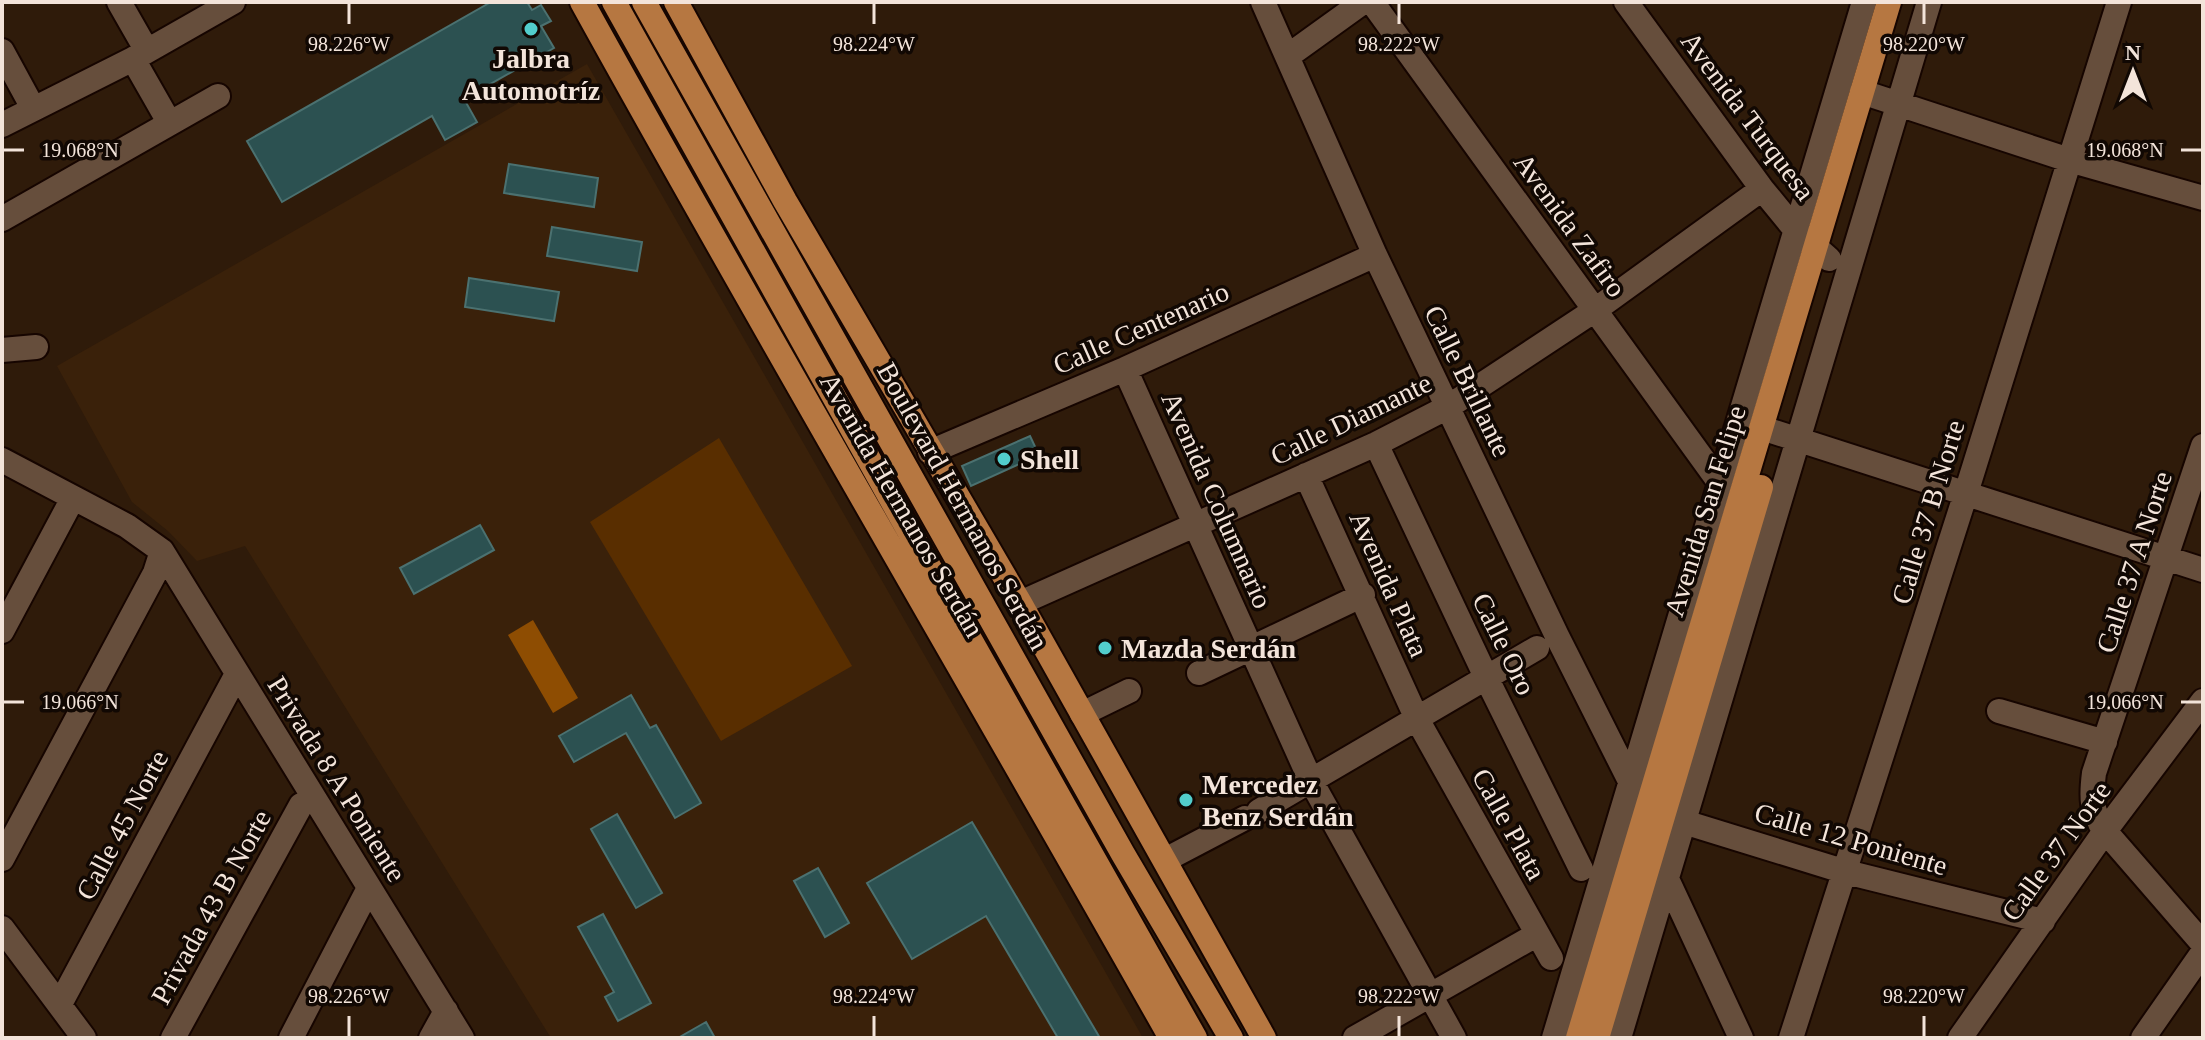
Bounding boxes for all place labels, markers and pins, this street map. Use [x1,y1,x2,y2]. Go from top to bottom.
marker: Jalbra Automotríz [522,20,540,38]
place label: Jalbra Automotríz [462,43,600,106]
place label: Shell [1020,444,1079,475]
marker: Shell [995,450,1013,468]
place label: Mazda Serdán [1121,633,1296,664]
marker: Mazda Serdán [1096,639,1114,657]
place label: Mercedez Benz Serdán [1202,769,1354,832]
marker: Mercedez Benz Serdán [1177,791,1195,809]

